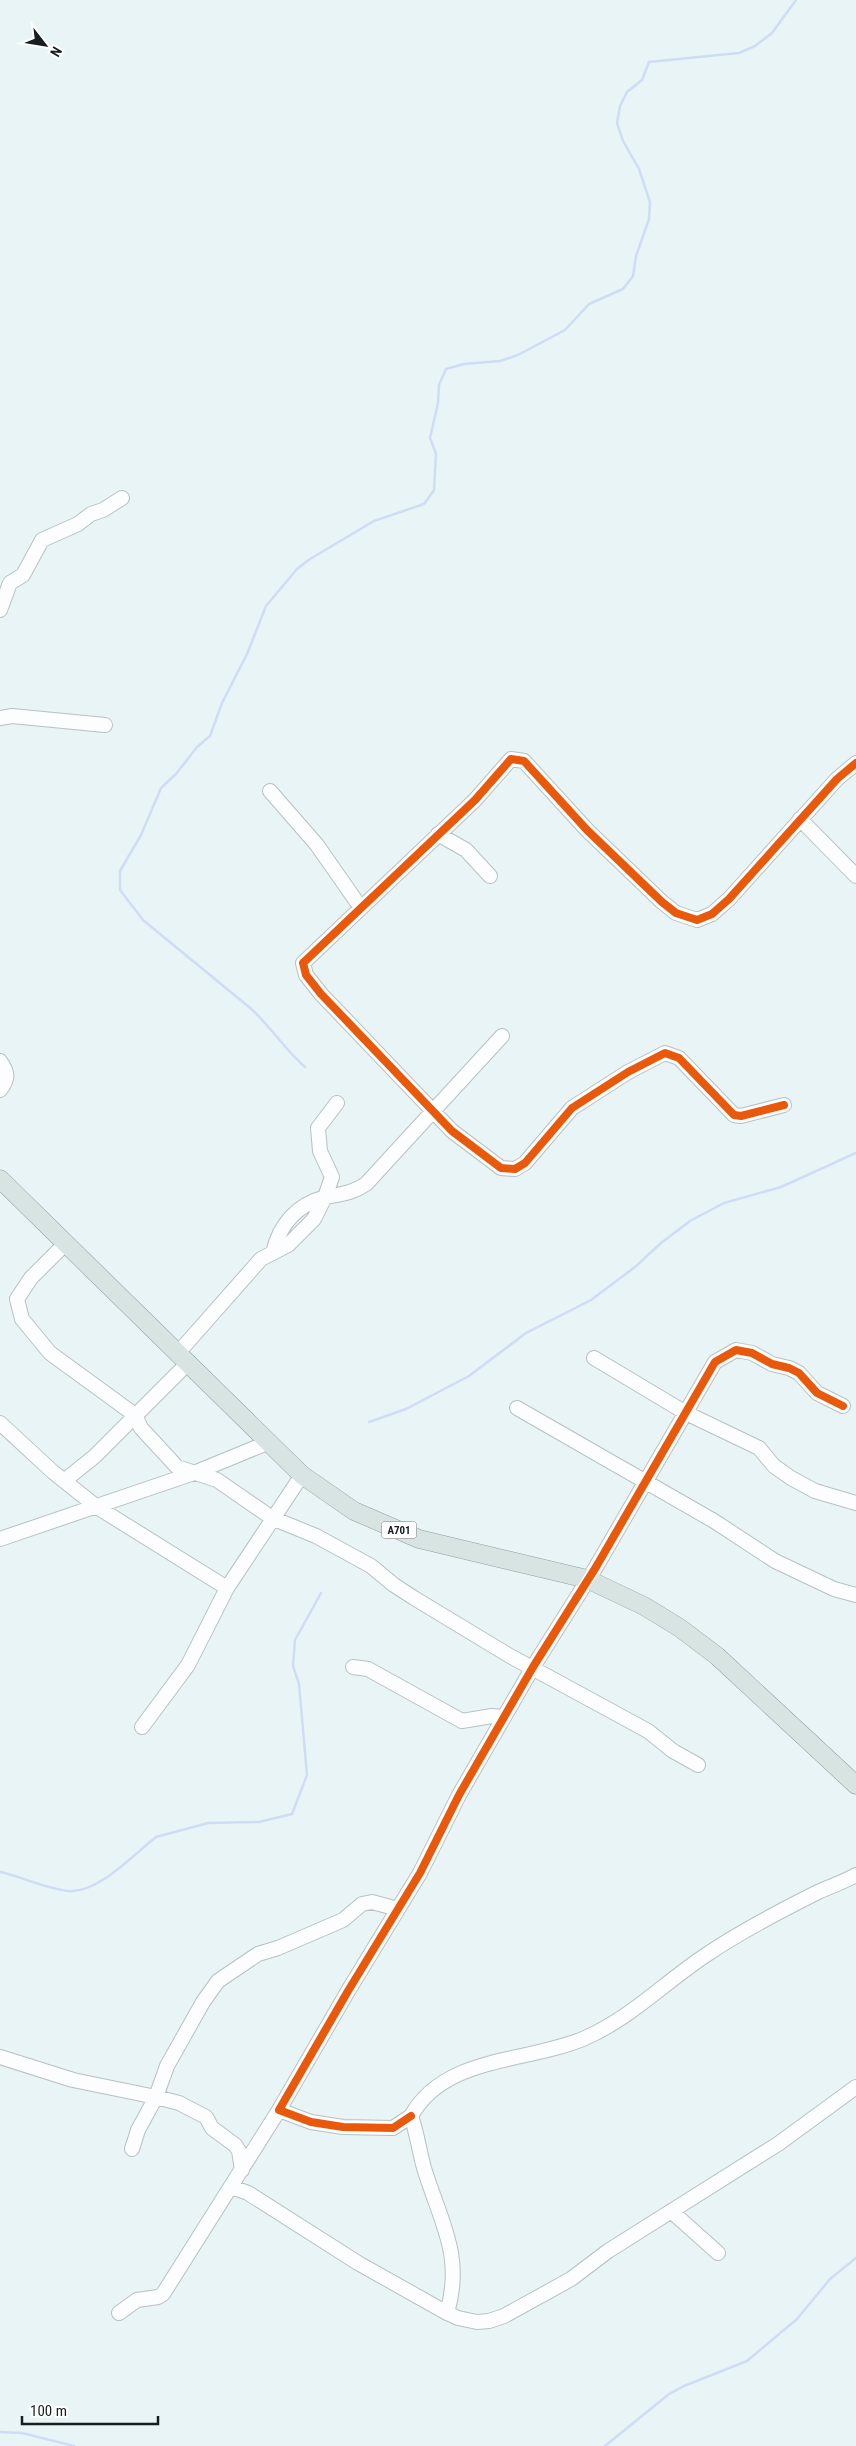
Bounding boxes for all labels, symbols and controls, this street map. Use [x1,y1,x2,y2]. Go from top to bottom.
north arrow [20,20,70,70]
text: N [47,44,65,59]
road number: A701 [382,1522,416,1538]
scale bar [22,2394,159,2426]
text: 100 m [30,2402,67,2420]

